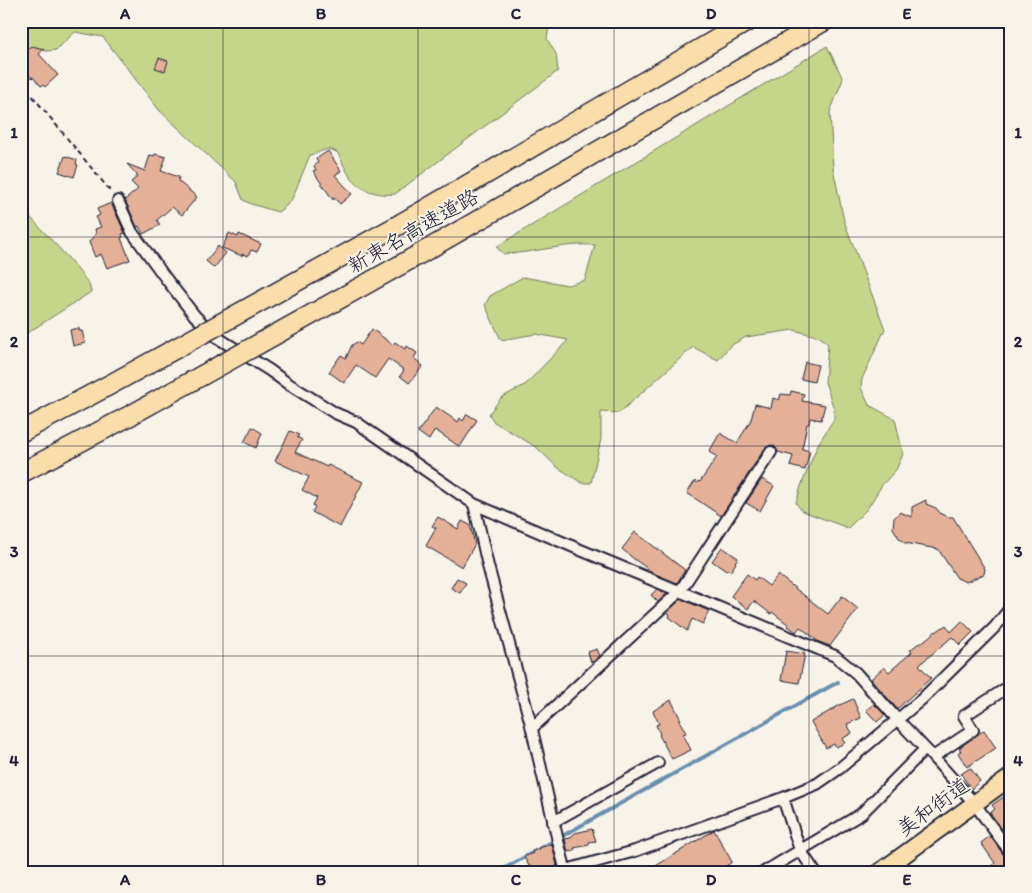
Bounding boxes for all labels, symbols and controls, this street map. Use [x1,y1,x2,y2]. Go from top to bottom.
text: A [119,4,131,23]
text: B [316,4,327,23]
text: C [511,4,522,23]
text: D [706,4,717,23]
text: E [903,4,912,23]
text: 1 [10,123,18,142]
text: 1 [1014,123,1022,142]
street label: 新東名高速道路 [343,183,483,278]
text: 2 [10,332,19,351]
text: 2 [1014,332,1023,351]
text: 3 [10,542,19,561]
text: 3 [1014,542,1023,561]
text: 4 [9,751,19,770]
text: 4 [1013,751,1023,770]
street label: 美和街道 [891,772,974,841]
text: A [119,870,131,889]
text: B [316,870,327,889]
text: C [511,870,522,889]
text: D [706,870,717,889]
text: E [903,870,912,889]

